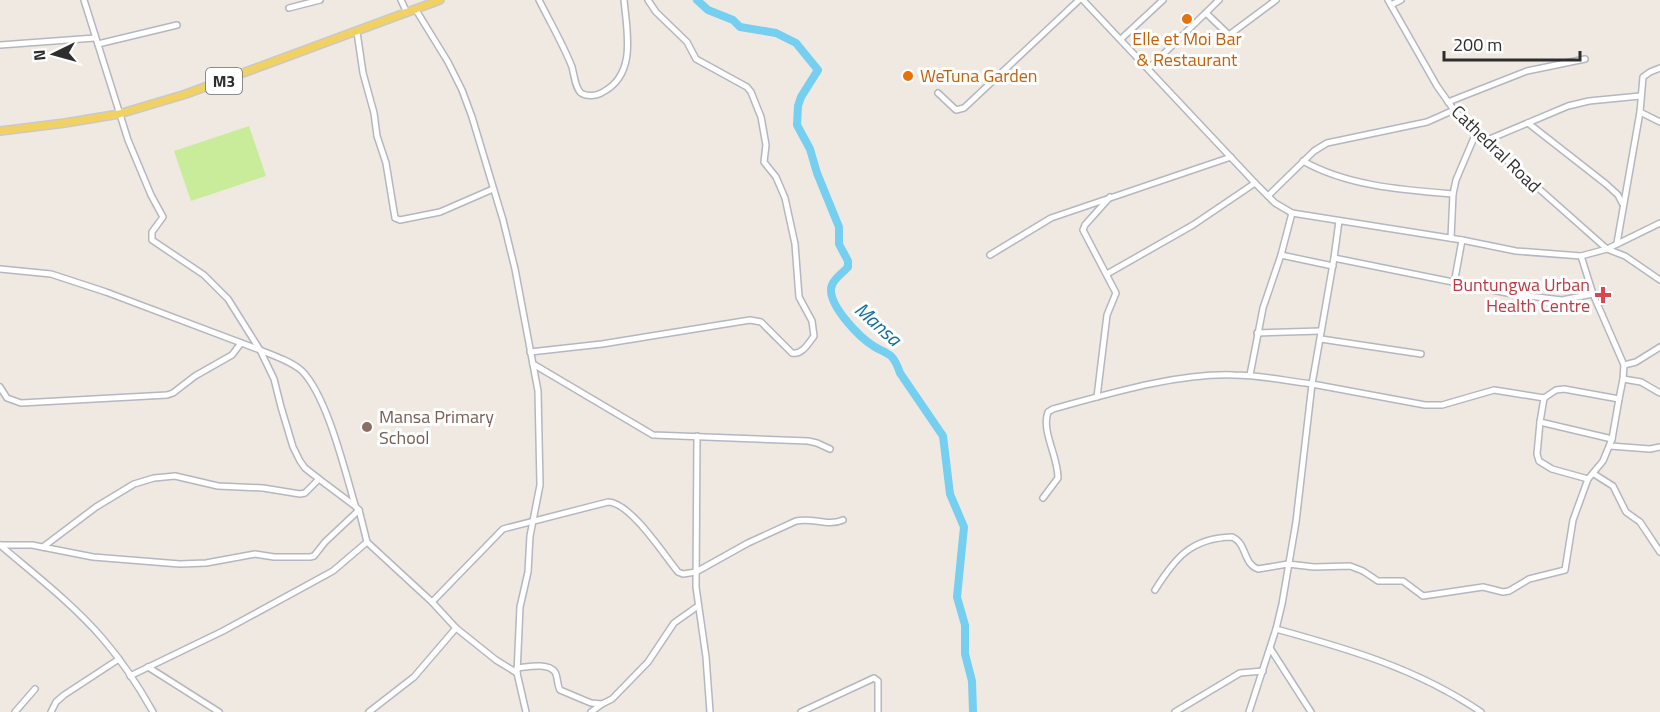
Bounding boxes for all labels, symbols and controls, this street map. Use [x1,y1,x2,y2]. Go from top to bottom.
marker: Elle et Moi Bar & Restaurant [1180,12,1194,26]
north arrow [24,24,84,84]
scale bar [1444,24,1580,62]
place label: Elle et Moi Bar & Restaurant [1132,25,1242,73]
text: 200 m [1453,31,1502,58]
text: N [27,49,51,62]
place label: WeTuna Garden [920,62,1038,89]
road number: M3 [206,68,242,94]
marker: WeTuna Garden [901,69,915,83]
street label: Cathedral Road [1445,99,1547,199]
place label: Buntungwa Urban Health Centre [1452,271,1590,319]
marker: Buntungwa Urban Health Centre [1594,286,1612,304]
water label: Mansa [848,294,910,354]
place label: Mansa Primary School [379,403,494,451]
marker: Mansa Primary School [360,420,374,434]

